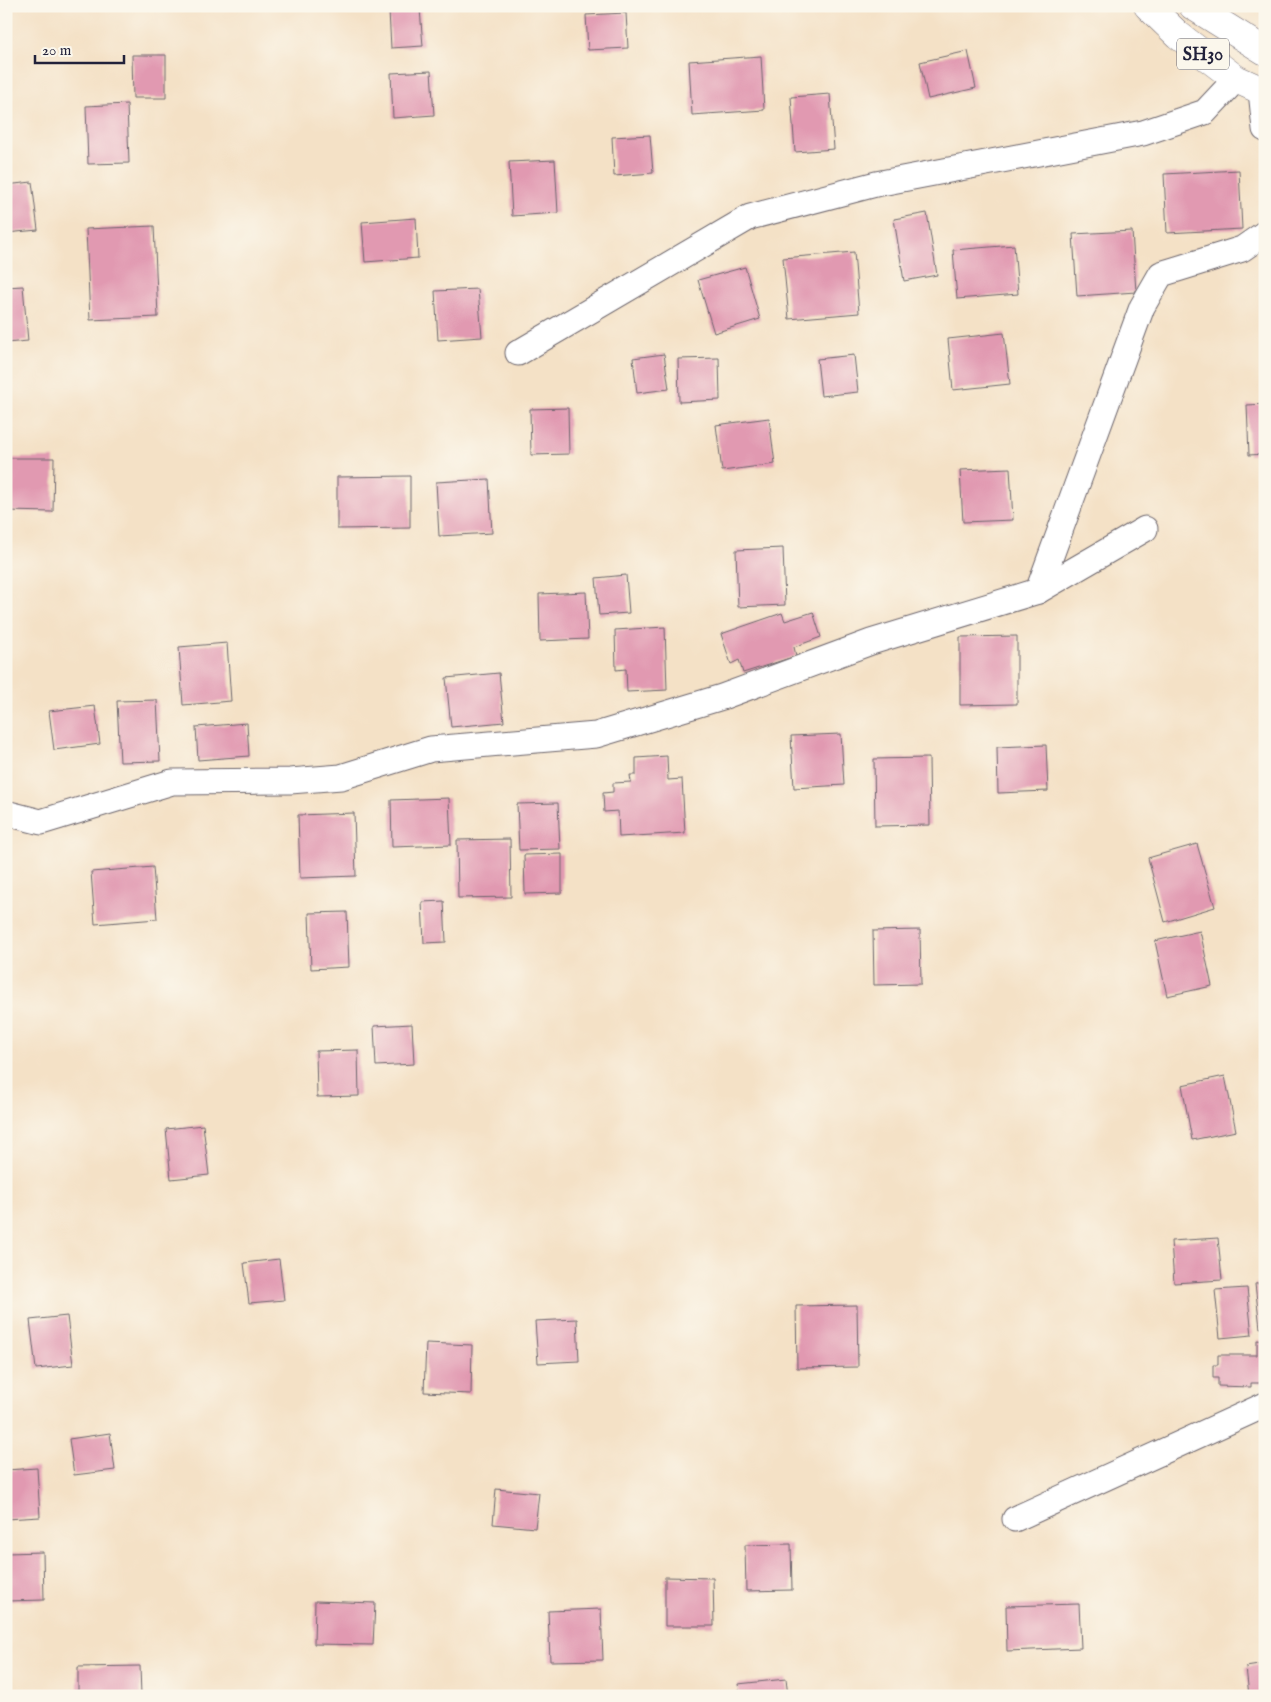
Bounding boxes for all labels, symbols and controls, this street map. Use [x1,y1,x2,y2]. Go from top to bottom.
scale bar [35,32,124,64]
road number: SH30 [1177,39,1229,70]
text: 20 m [42,41,72,60]

